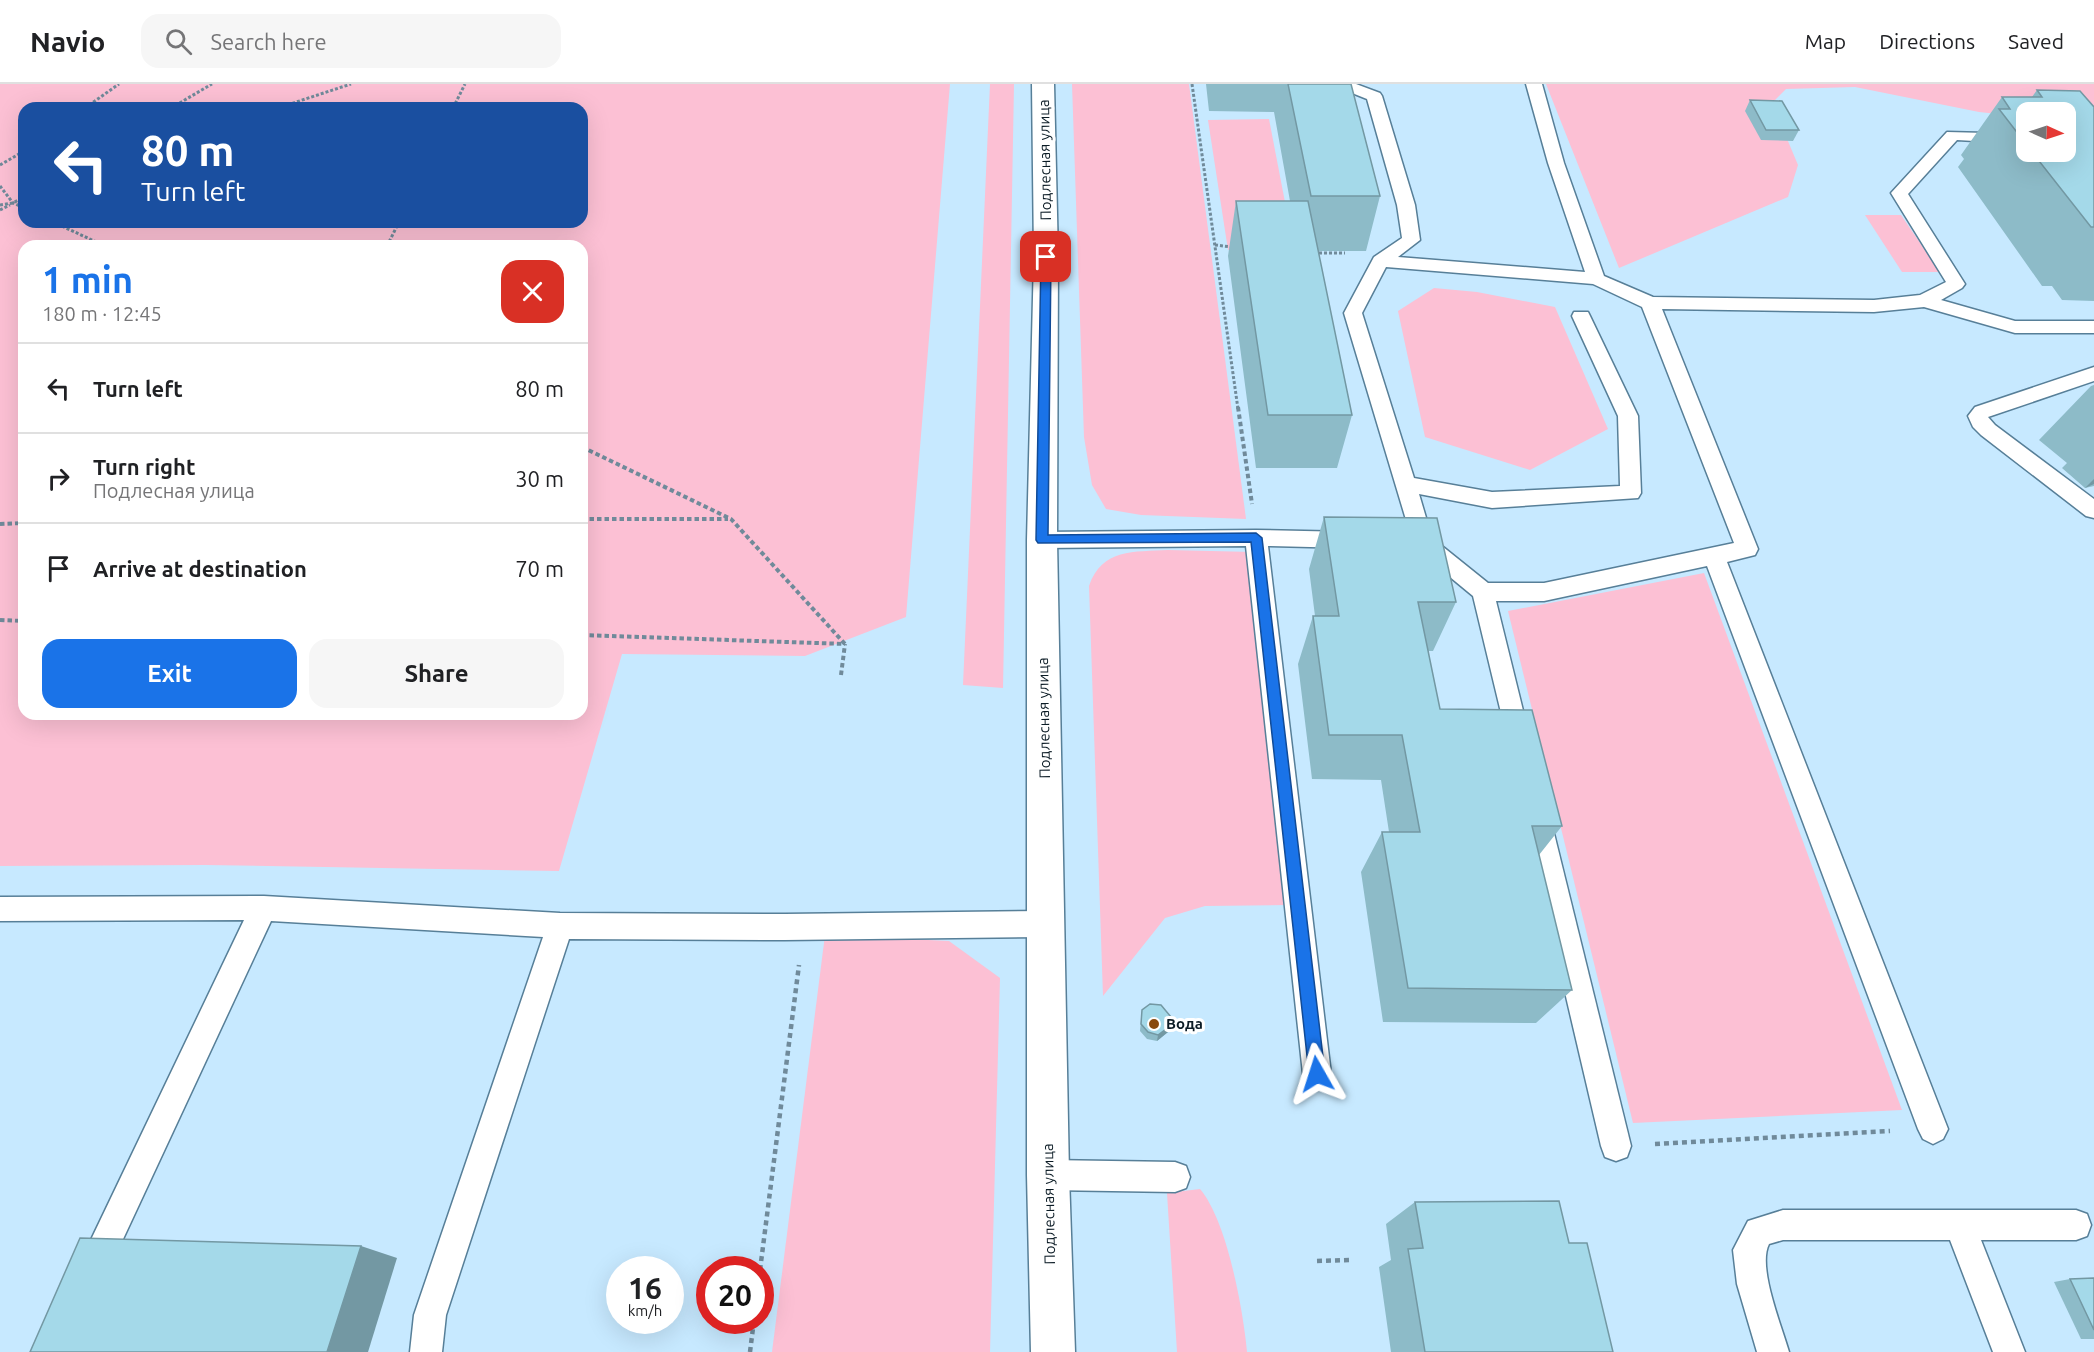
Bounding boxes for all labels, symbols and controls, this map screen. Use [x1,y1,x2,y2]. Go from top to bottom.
search box [141,14,561,68]
icon: search [162,25,195,58]
text: Navio [30,26,105,57]
text: Search here [210,29,327,54]
text: Map [1805,29,1846,53]
text: Directions [1879,29,1975,53]
text: Saved [2008,29,2064,53]
street label: Подлесная улица [1035,99,1054,221]
north arrow [2016,102,2076,162]
map controls [2016,102,2076,162]
icon: left [42,126,120,204]
text: 80 m [141,127,235,174]
text: Turn left [141,176,245,206]
pin [1020,231,1071,282]
icon: arrive [1029,240,1062,273]
text: 1 min [42,259,133,300]
button: close [501,260,564,323]
text: 180 m · 12:45 [42,302,162,325]
icon: left [42,372,75,405]
text: Turn left [93,376,183,401]
text: 80 m [515,376,564,401]
text: Turn right [93,454,195,479]
icon: right [42,462,75,495]
text: 30 m [515,466,564,491]
text: Подлесная улица [93,479,255,502]
icon: arrive [42,552,75,585]
text: Arrive at destination [93,556,307,581]
text: 70 m [515,556,564,581]
button: Exit [42,639,297,708]
button: Share [309,639,564,708]
street label: Подлесная улица [1034,657,1053,779]
place label: Вода [1166,1015,1203,1032]
marker: Вода [1147,1017,1161,1031]
position arrow [1285,1042,1349,1106]
street label: Подлесная улица [1039,1143,1058,1265]
speed limit sign: 20 [696,1256,774,1334]
text: 16 [628,1271,662,1305]
text: km/h [628,1302,662,1319]

